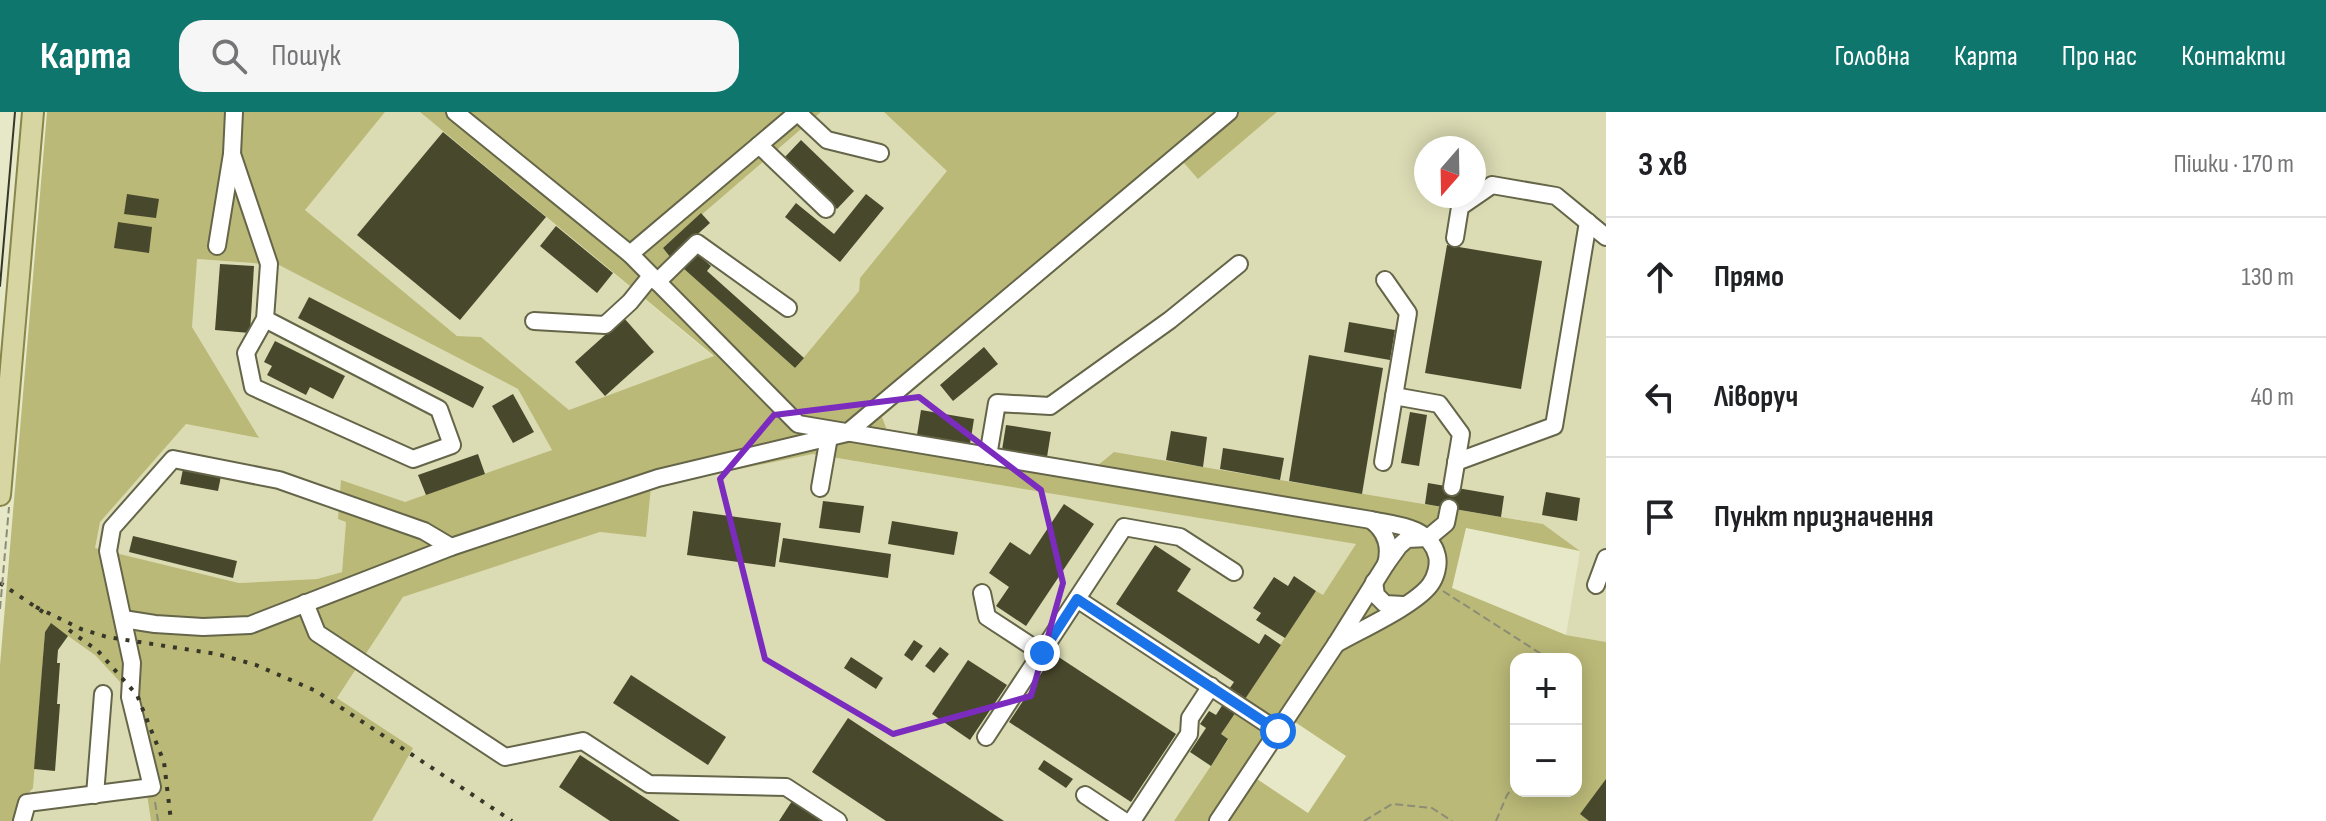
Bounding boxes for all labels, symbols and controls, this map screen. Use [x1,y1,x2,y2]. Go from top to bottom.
search box [179,20,739,92]
text: Карта [40,34,131,79]
icon: search [207,34,251,78]
text: Пошук [271,38,341,74]
text: Головна [1834,40,1910,73]
text: Карта [1954,40,2018,73]
text: Про нас [2062,40,2137,73]
text: Контакти [2181,40,2286,73]
north arrow [1414,136,1486,208]
text: 3 хв [1638,144,1688,185]
text: Пішки · 170 m [2174,149,2294,180]
icon: ahead [1638,255,1682,299]
text: Прямо [1714,259,1784,295]
text: 130 m [2242,262,2294,293]
icon: left [1638,375,1682,419]
text: Ліворуч [1714,379,1798,415]
text: 40 m [2251,382,2294,413]
icon: arrive [1638,495,1682,539]
text: Пункт призначення [1714,499,1934,535]
route end [1024,635,1060,671]
map controls [1510,653,1582,797]
button: + [1510,653,1582,725]
route start [1260,713,1296,749]
button: − [1510,725,1582,797]

